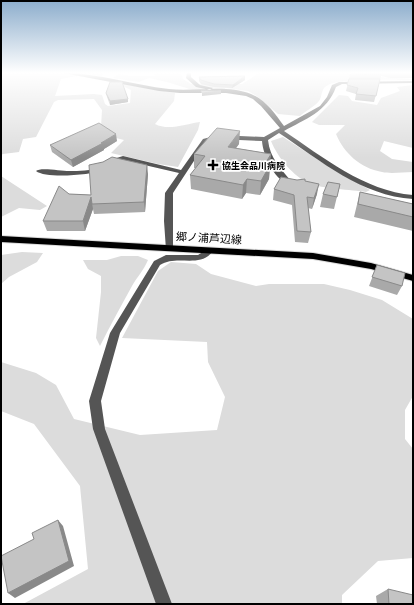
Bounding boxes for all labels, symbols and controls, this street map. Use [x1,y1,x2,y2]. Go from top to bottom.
marker: 協生会品川病院 [207,159,219,171]
place label: 協生会品川病院 [222,160,285,171]
street label: 郷ノ浦芦辺線 [176,229,242,247]

